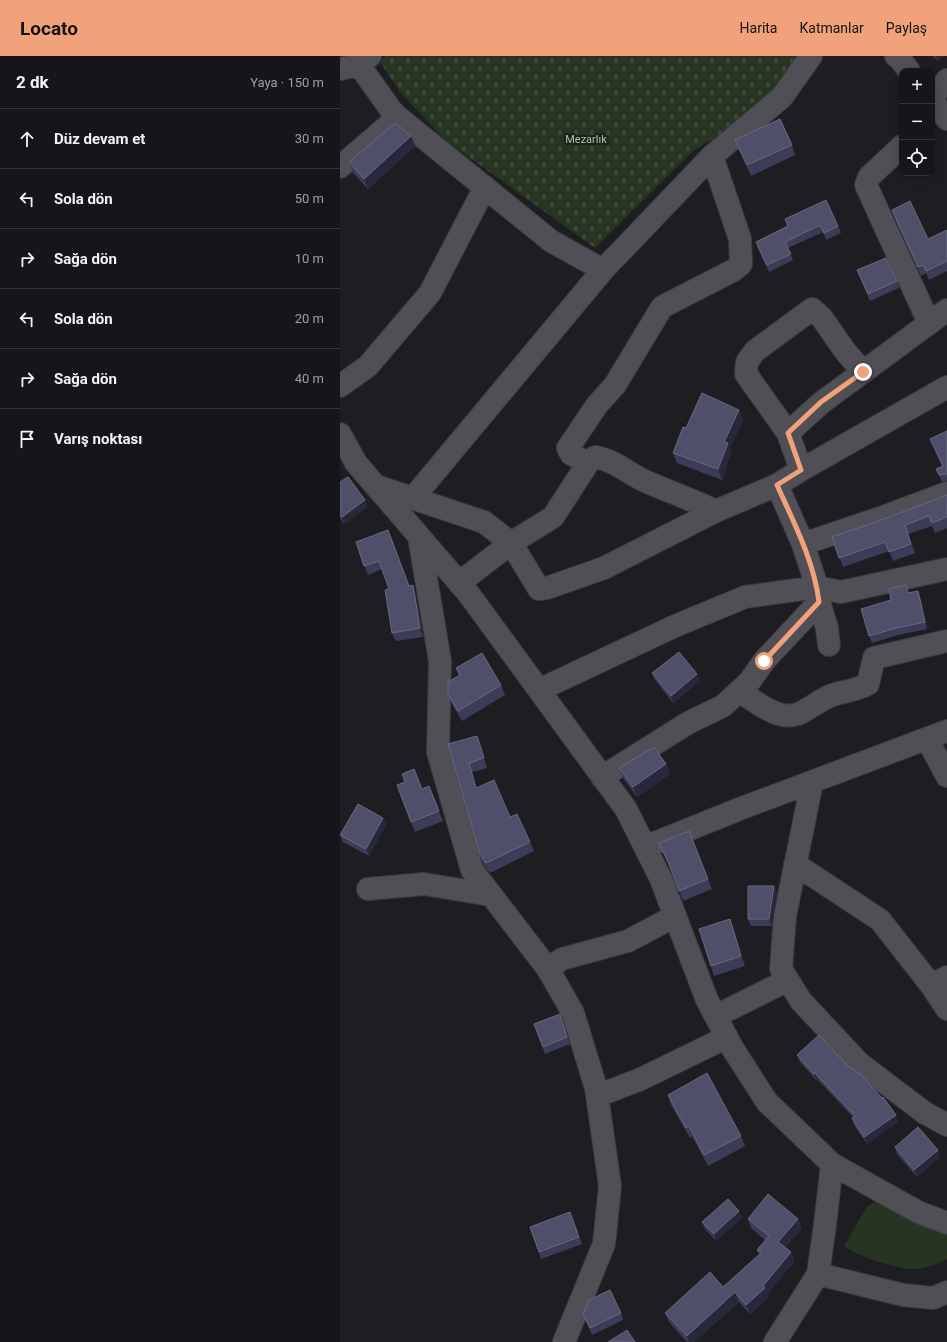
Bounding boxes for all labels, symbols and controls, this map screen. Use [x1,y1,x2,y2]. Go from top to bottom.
text: Locato [20,17,78,40]
text: Harita [740,20,777,36]
text: Katmanlar [799,20,864,36]
text: Paylaş [886,20,927,36]
map controls [899,68,935,176]
button: + [899,68,935,104]
text: 2 dk [16,72,49,92]
text: Yaya · 150 m [250,75,324,90]
button: − [899,104,935,140]
icon: ahead [16,128,38,150]
text: Düz devam et [54,130,145,148]
text: 30 m [295,131,324,146]
park label: Mezarlık [565,133,607,146]
button: locate [899,140,935,176]
icon: left [16,188,38,210]
text: Sola dön [54,190,113,208]
text: 50 m [295,191,324,206]
icon: right [16,248,38,270]
text: Sağa dön [54,250,117,268]
text: 10 m [295,251,324,266]
icon: left [16,308,38,330]
text: Sola dön [54,310,113,328]
text: 20 m [295,311,324,326]
route end [854,363,872,381]
icon: right [16,368,38,390]
text: Sağa dön [54,370,117,388]
text: 40 m [295,371,324,386]
icon: arrive [16,428,38,450]
text: Varış noktası [54,430,142,448]
route start [755,652,773,670]

